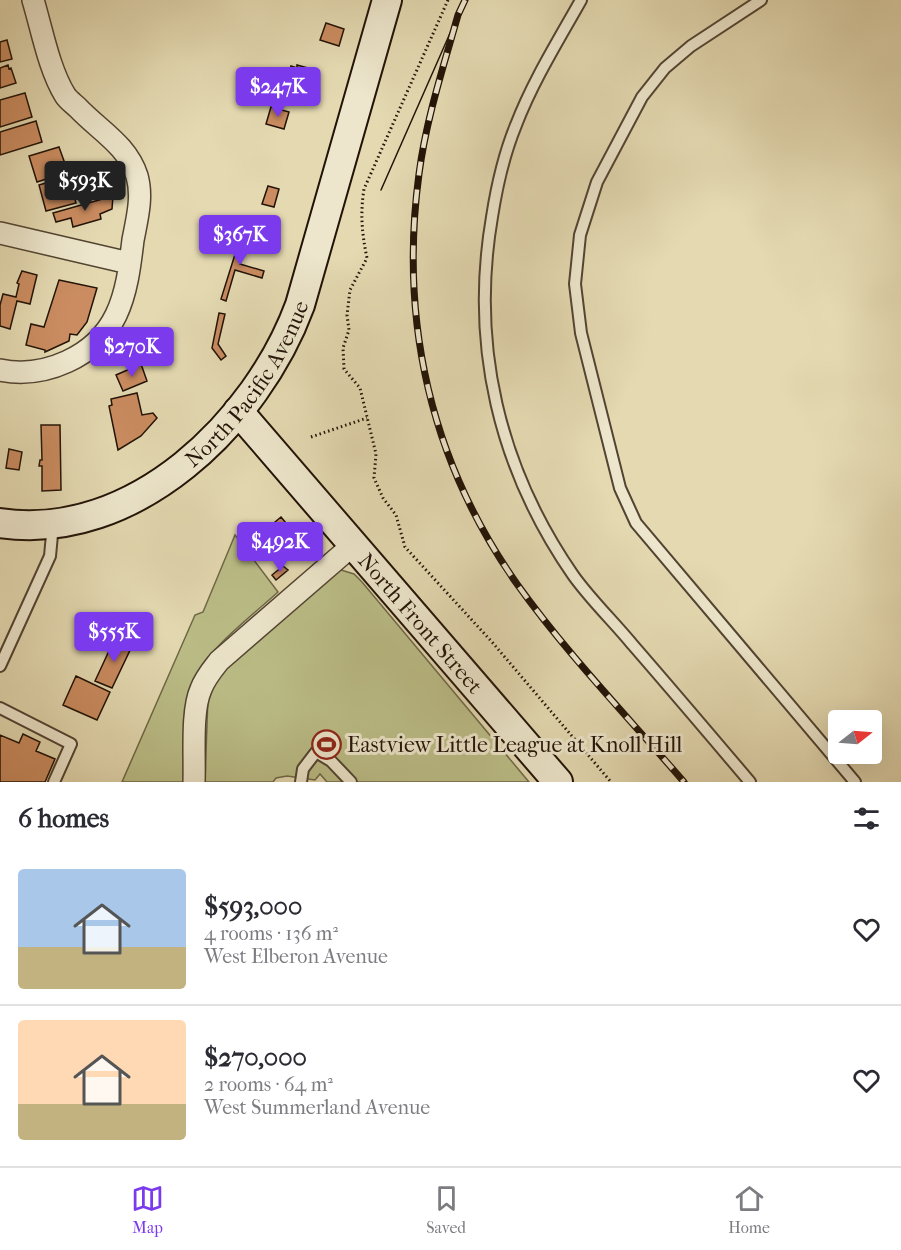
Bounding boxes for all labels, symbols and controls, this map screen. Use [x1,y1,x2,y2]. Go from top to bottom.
pin: $247K [236,67,320,118]
text: $247K [250,75,306,98]
pin: $593K [43,161,127,212]
text: $593K [59,169,111,192]
pin: $367K [198,215,282,266]
text: $367K [213,223,267,246]
street label: North Pacific Avenue [180,297,314,473]
pin: $270K [90,327,174,378]
text: $270K [104,335,160,358]
pin: $492K [238,522,322,573]
text: $492K [251,530,309,553]
street label: North Front Street [352,548,488,699]
pin: $555K [72,612,156,663]
text: $555K [88,620,140,643]
north arrow [828,710,882,764]
map controls [828,710,882,764]
sports icon: Eastview Little League at Knoll Hill [310,728,342,760]
place label: Eastview Little League at Knoll Hill [347,732,682,758]
icon: filters [850,802,883,835]
text: 6 homes [18,803,109,834]
text: $593,000 [204,891,302,922]
icon: home [66,893,138,965]
icon: heart [850,913,883,946]
text: 4 rooms · 136 m² [204,922,338,945]
text: West Elberon Avenue [204,945,388,968]
text: $270,000 [204,1042,307,1073]
icon: home [66,1044,138,1116]
icon: heart [850,1064,883,1097]
text: 2 rooms · 64 m² [204,1073,333,1096]
text: West Summerland Avenue [204,1096,430,1119]
tab: Map [131,1182,164,1237]
tab: Saved [426,1182,466,1237]
tab: Home [728,1182,770,1237]

